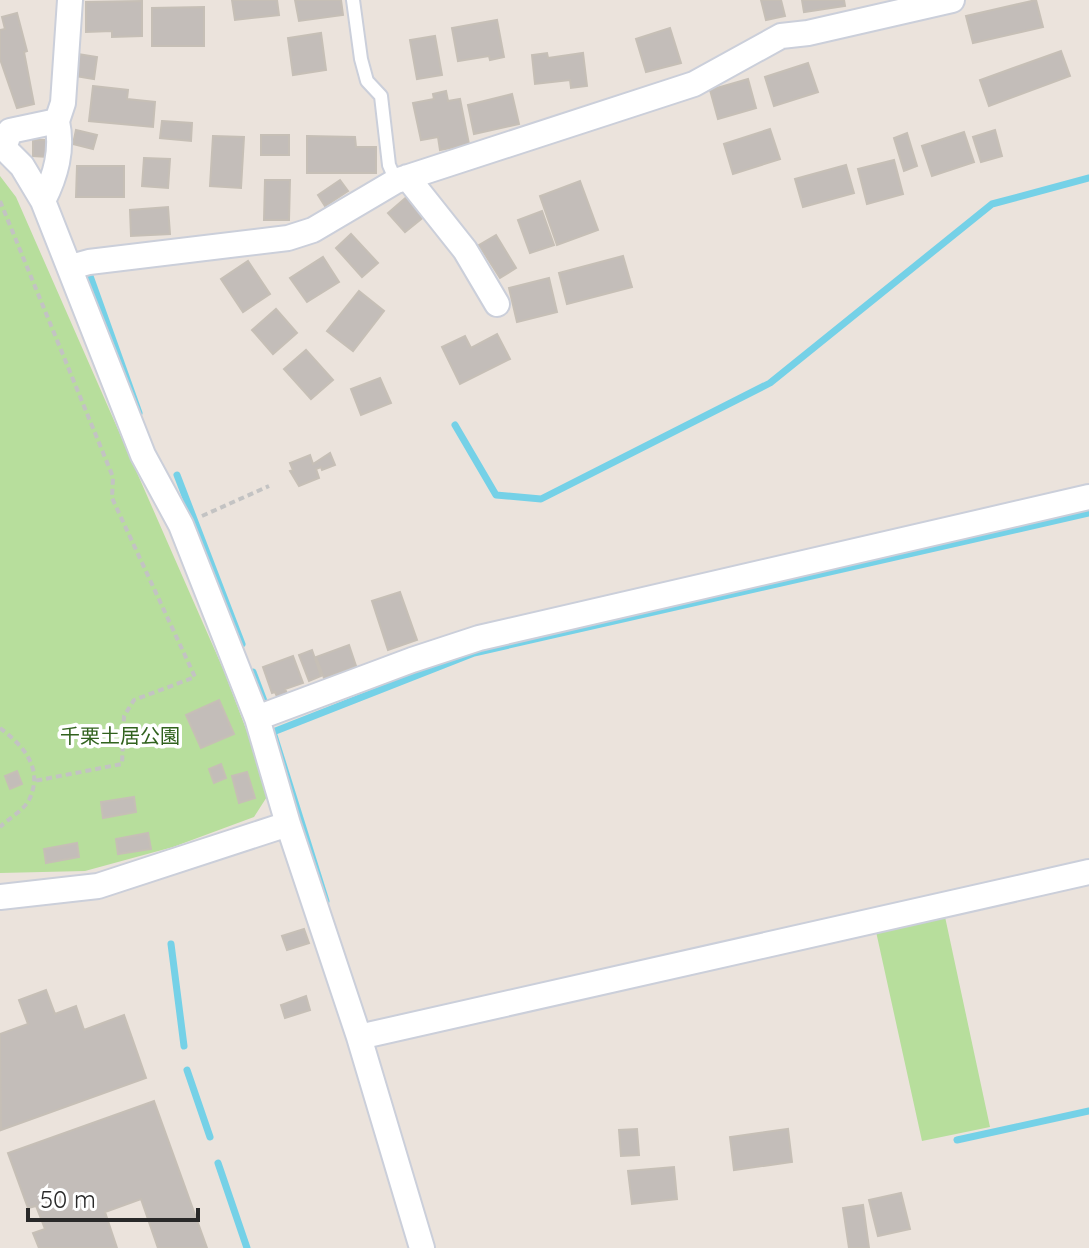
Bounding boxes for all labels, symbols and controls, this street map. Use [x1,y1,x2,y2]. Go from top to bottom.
park label: 千栗土居公園 [60,723,180,748]
scale bar [28,1172,198,1222]
text: 50 m [40,1184,96,1214]

